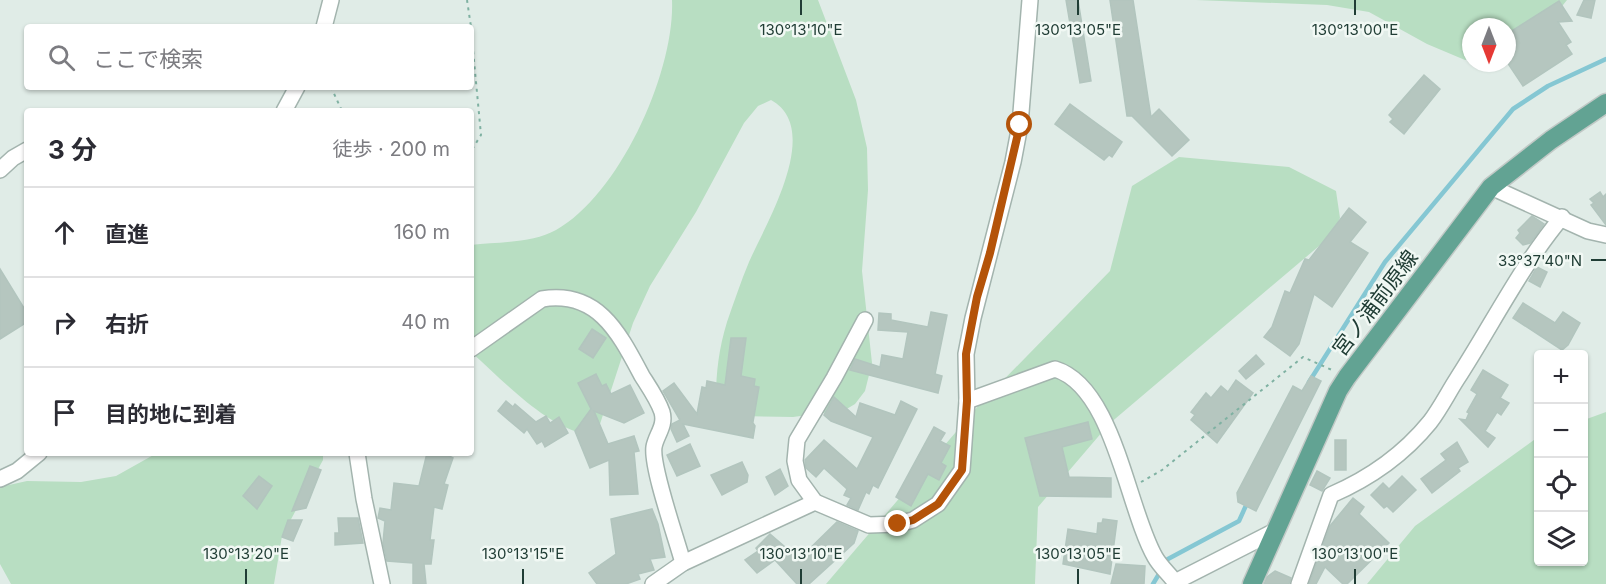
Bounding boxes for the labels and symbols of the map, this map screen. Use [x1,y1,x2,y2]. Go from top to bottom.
north arrow [1462,18,1516,72]
text: 130°13'10"E [759,20,843,39]
text: 130°13'05"E [1035,20,1121,39]
text: 130°13'00"E [1312,20,1398,39]
route start [1006,111,1032,137]
street label: 宮ノ浦前原線 [1327,245,1423,361]
text: 33°37'40"N [1498,251,1582,270]
route end [884,510,910,536]
text: 130°13'20"E [203,544,289,563]
text: 130°13'15"E [482,544,564,563]
text: 130°13'10"E [759,544,843,563]
text: 130°13'05"E [1035,544,1121,563]
text: 130°13'00"E [1312,544,1398,563]

